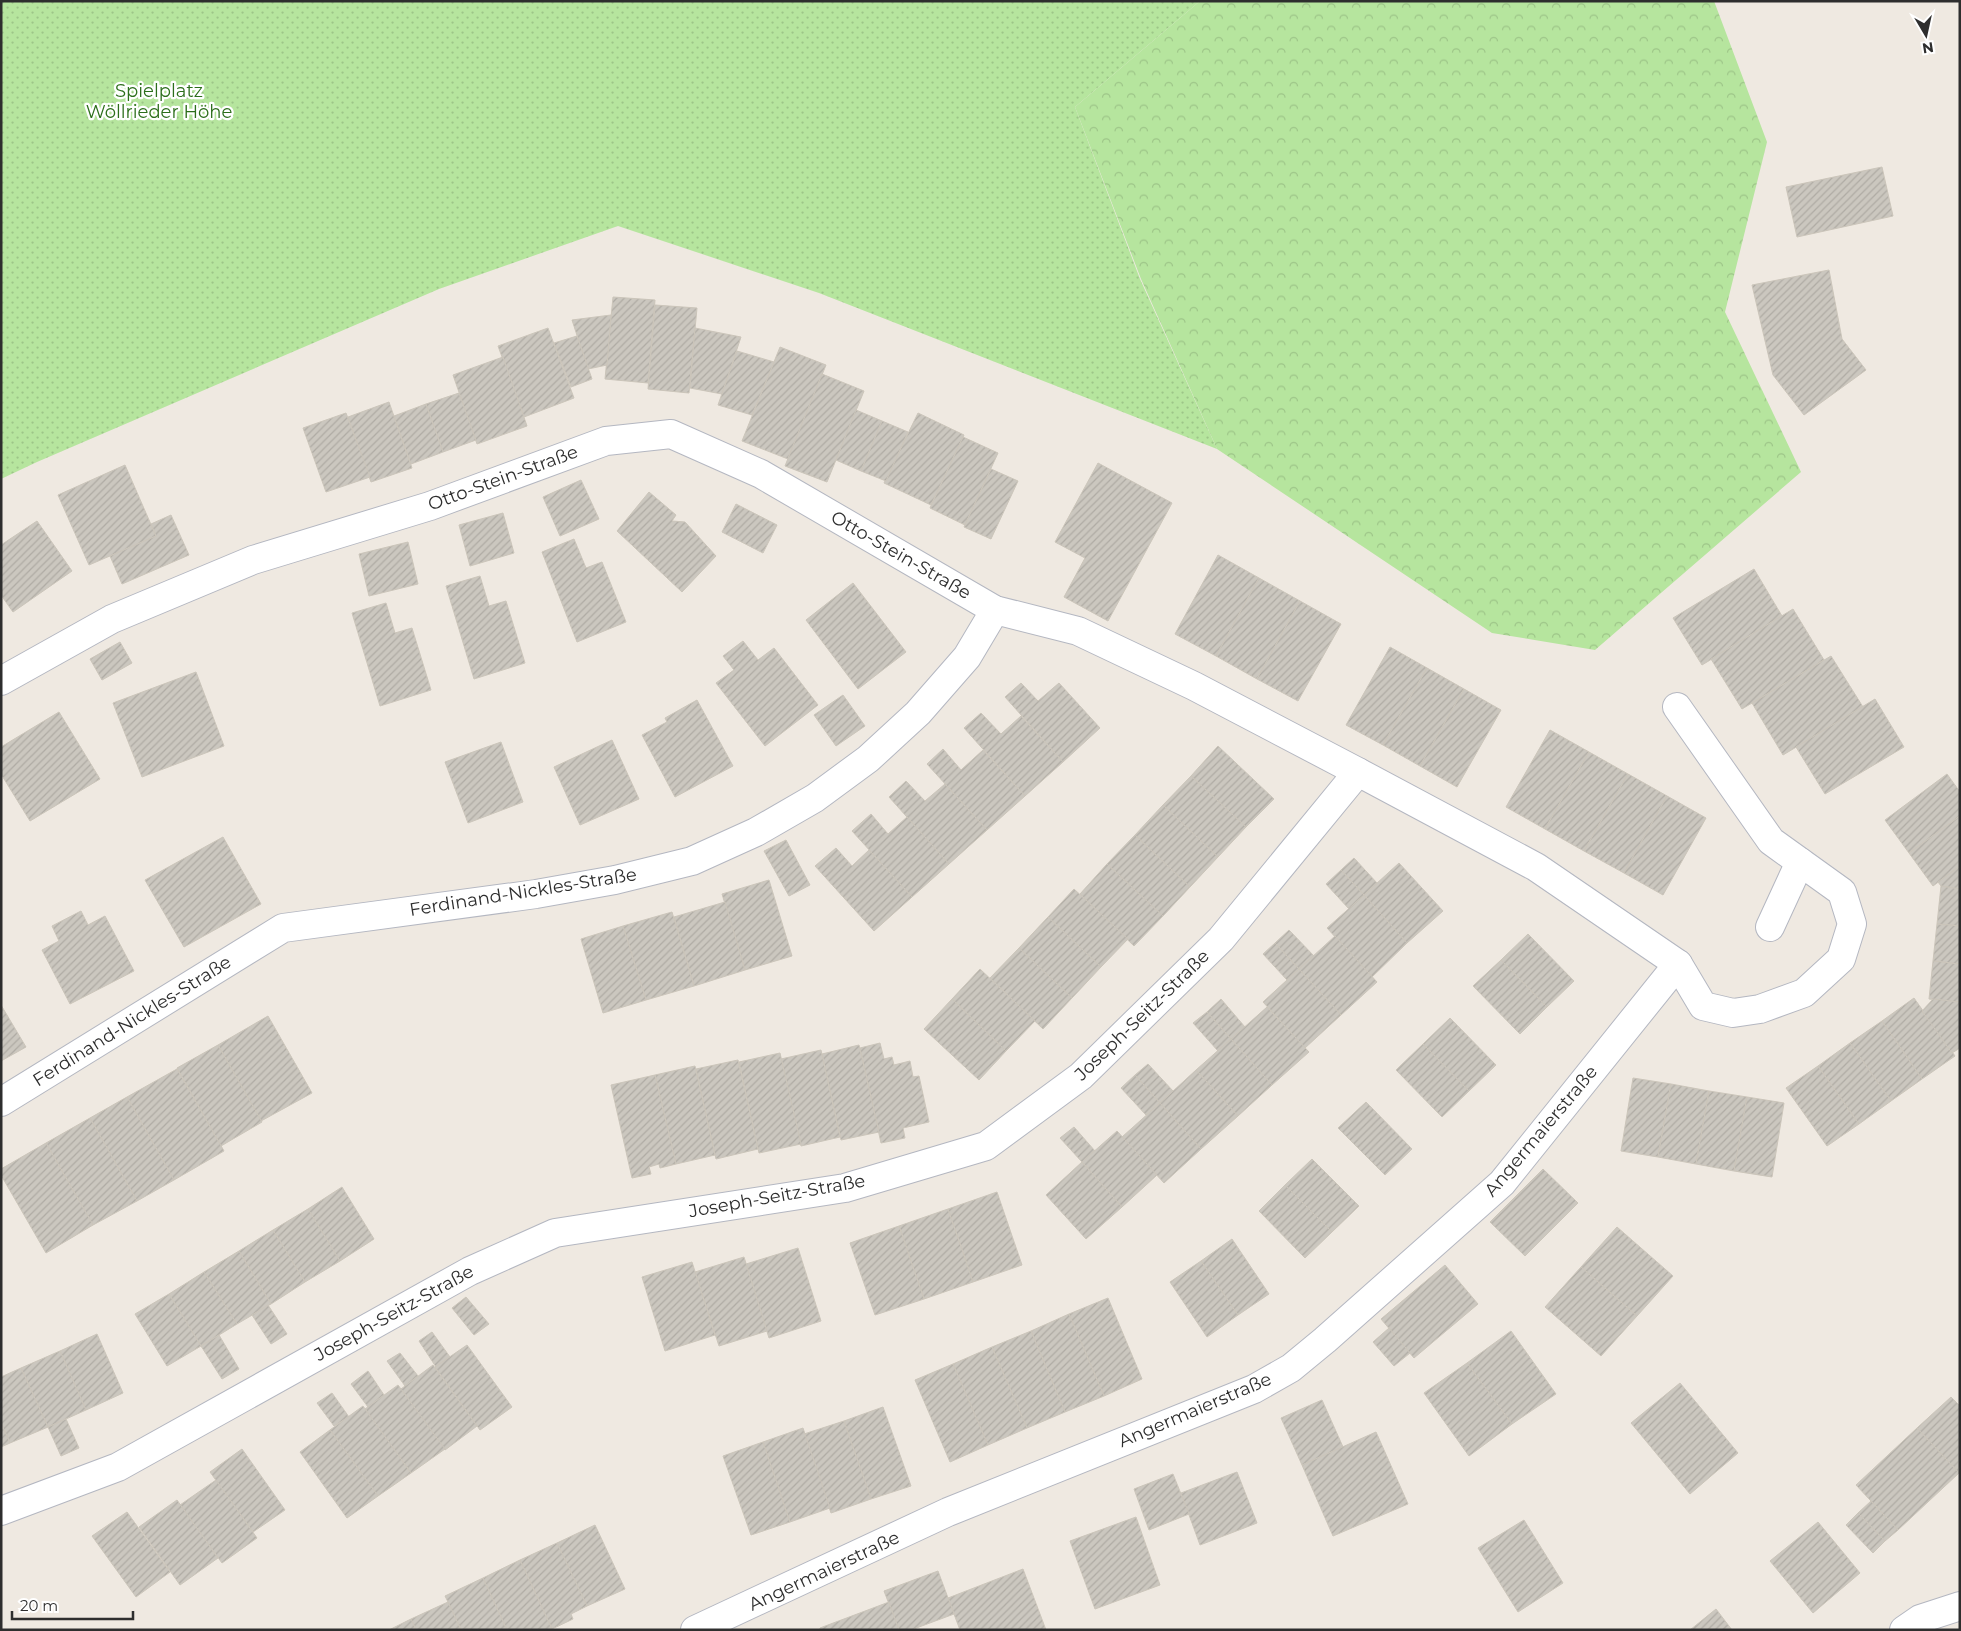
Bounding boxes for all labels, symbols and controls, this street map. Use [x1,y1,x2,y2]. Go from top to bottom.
north arrow [1901,10,1951,60]
text: N [1921,38,1935,58]
park label: Spielplatz Wöllrieder Höhe [86,80,232,123]
street label: Otto-Stein-Straße [425,441,581,515]
street label: Otto-Stein-Straße [827,506,975,604]
street label: Ferdinand-Nickles-Straße [408,863,638,921]
street label: Joseph-Seitz-Straße [1069,945,1214,1086]
street label: Ferdinand-Nickles-Straße [29,951,235,1091]
street label: Angermaierstraße [1480,1061,1602,1201]
street label: Joseph-Seitz-Straße [686,1170,867,1223]
street label: Joseph-Seitz-Straße [310,1260,478,1366]
street label: Angermaierstraße [1115,1368,1275,1452]
street label: Angermaierstraße [745,1526,903,1616]
scale bar [12,1588,134,1620]
text: 20 m [20,1596,58,1615]

